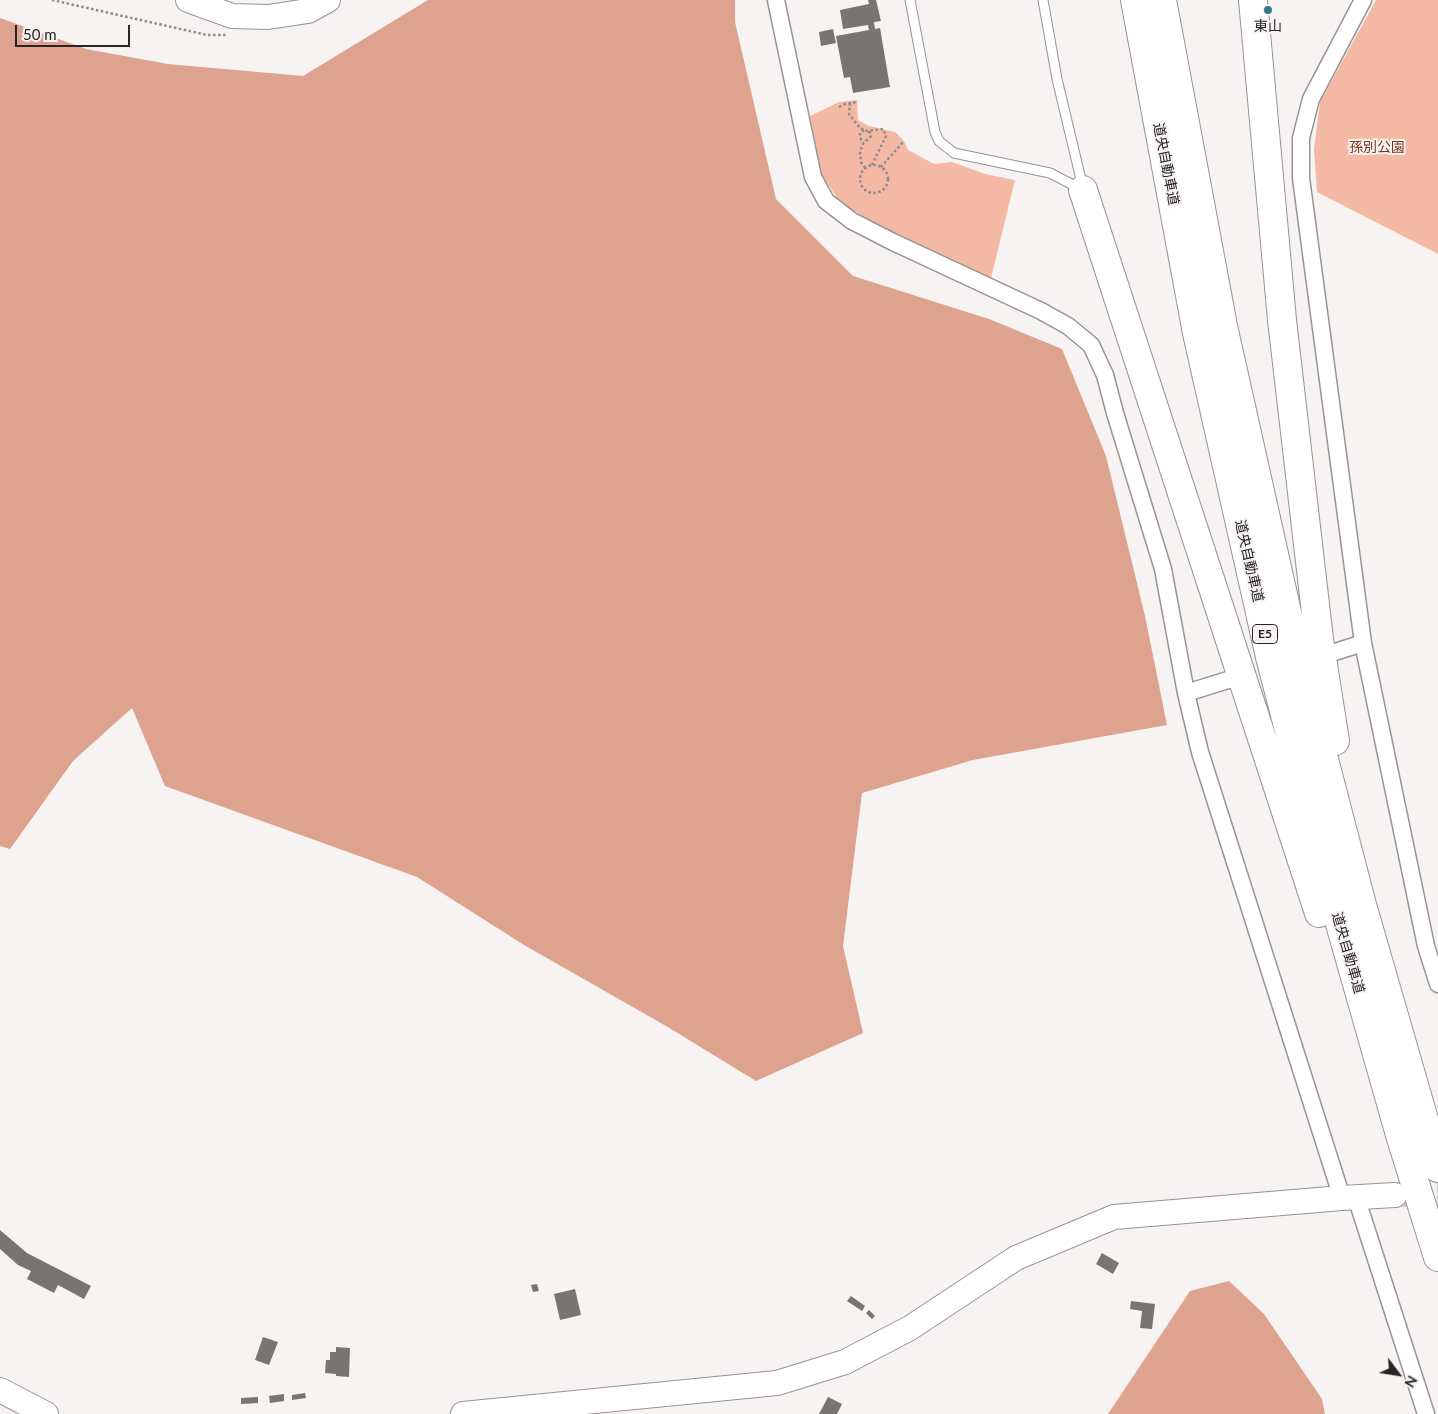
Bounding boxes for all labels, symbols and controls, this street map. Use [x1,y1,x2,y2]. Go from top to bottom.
marker: 東山 [1262,4,1274,16]
scale bar [18,15,132,47]
place label: 東山 [1254,18,1282,34]
text: 50 m [23,25,57,43]
street label: 道央自動車道 [1150,121,1182,207]
park label: 孫別公園 [1349,139,1405,155]
street label: 道央自動車道 [1231,518,1267,604]
road number: E5 [1252,624,1278,644]
street label: 道央自動車道 [1328,910,1368,996]
north arrow [1373,1349,1423,1399]
text: N [1401,1373,1421,1391]

